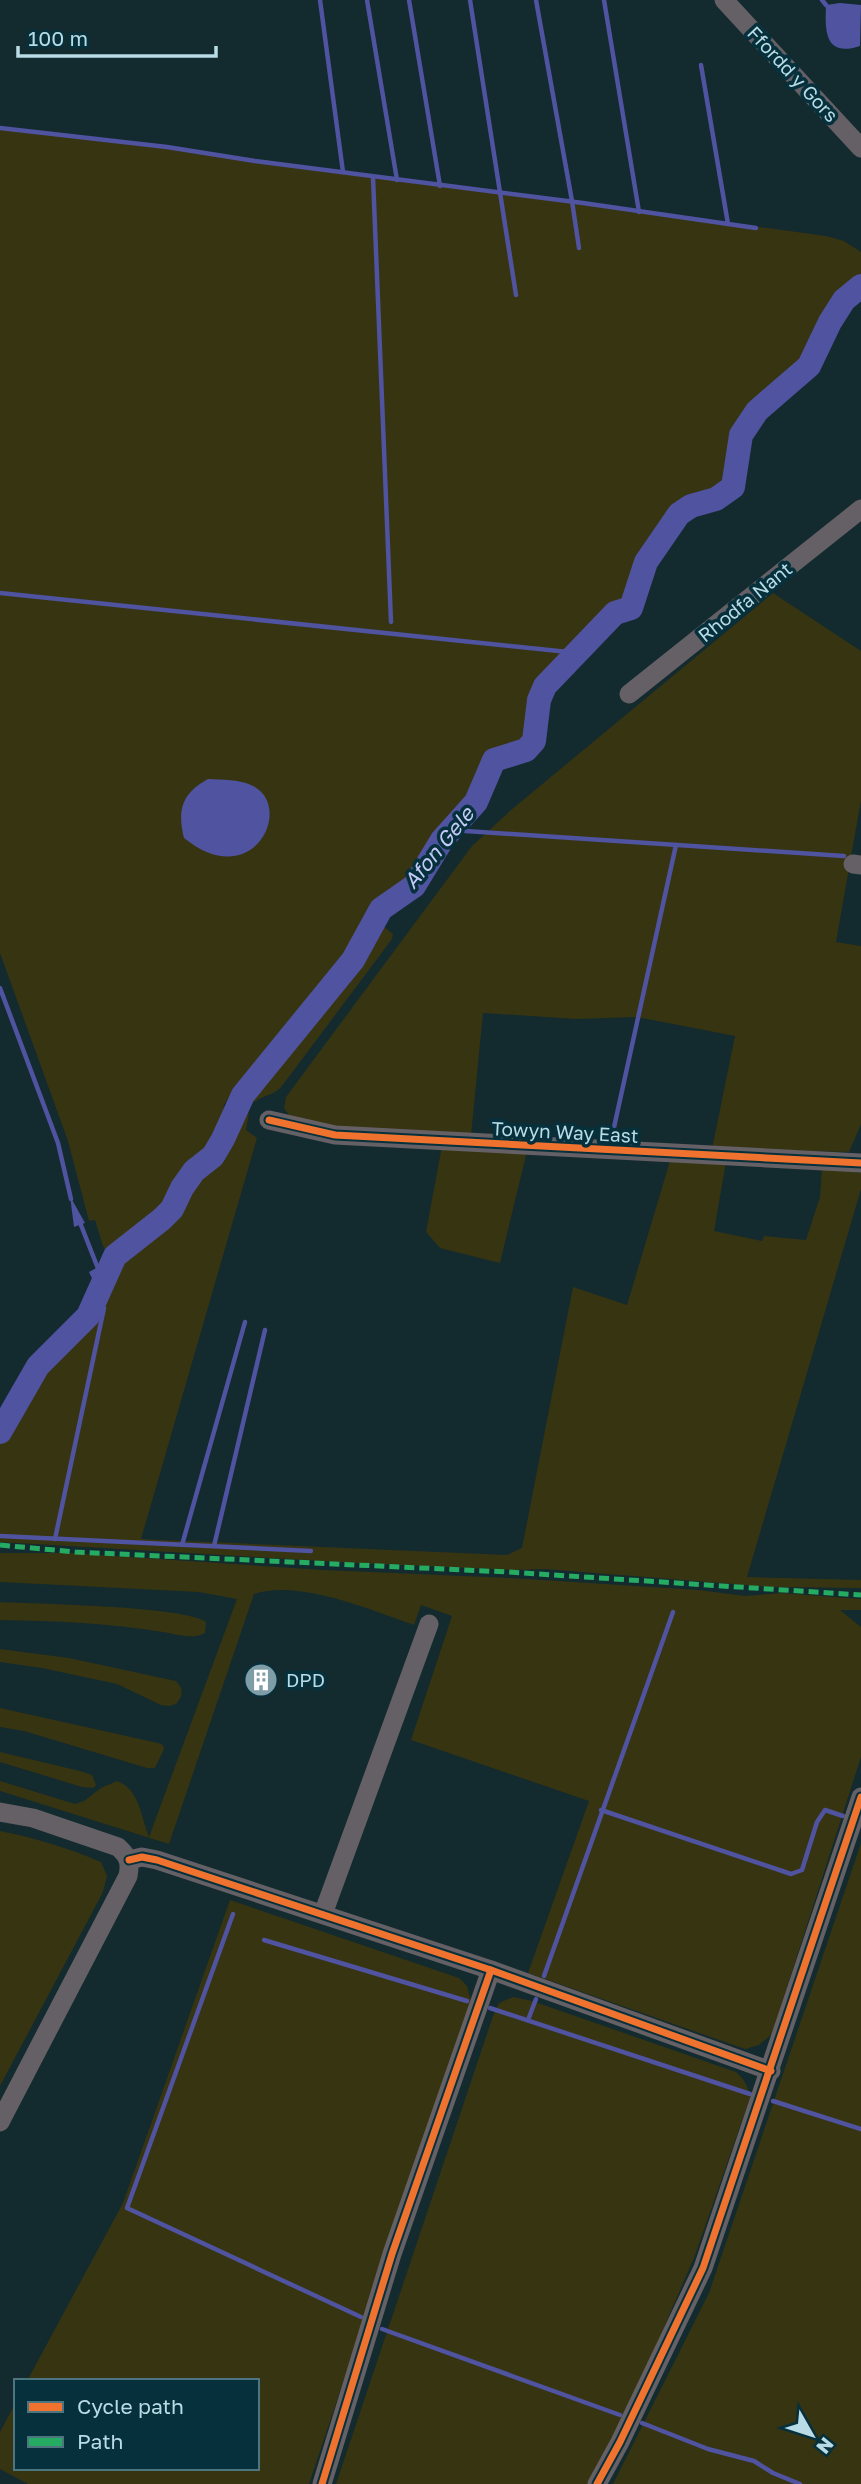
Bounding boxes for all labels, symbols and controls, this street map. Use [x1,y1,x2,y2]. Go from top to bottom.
scale bar [18,14,215,58]
street label: Ffordd y Gors [743,21,844,126]
text: 100 m [28,25,88,51]
street label: Rhodfa Nant [693,557,796,646]
water label: Afon Gele [397,800,480,893]
street label: Towyn Way East [491,1116,639,1147]
building icon: DPD [242,1661,280,1699]
place label: DPD [286,1668,325,1691]
legend [14,2379,259,2470]
text: Cycle path [77,2393,184,2419]
north arrow [777,2400,847,2470]
text: Path [77,2428,124,2454]
text: N [812,2433,839,2459]

